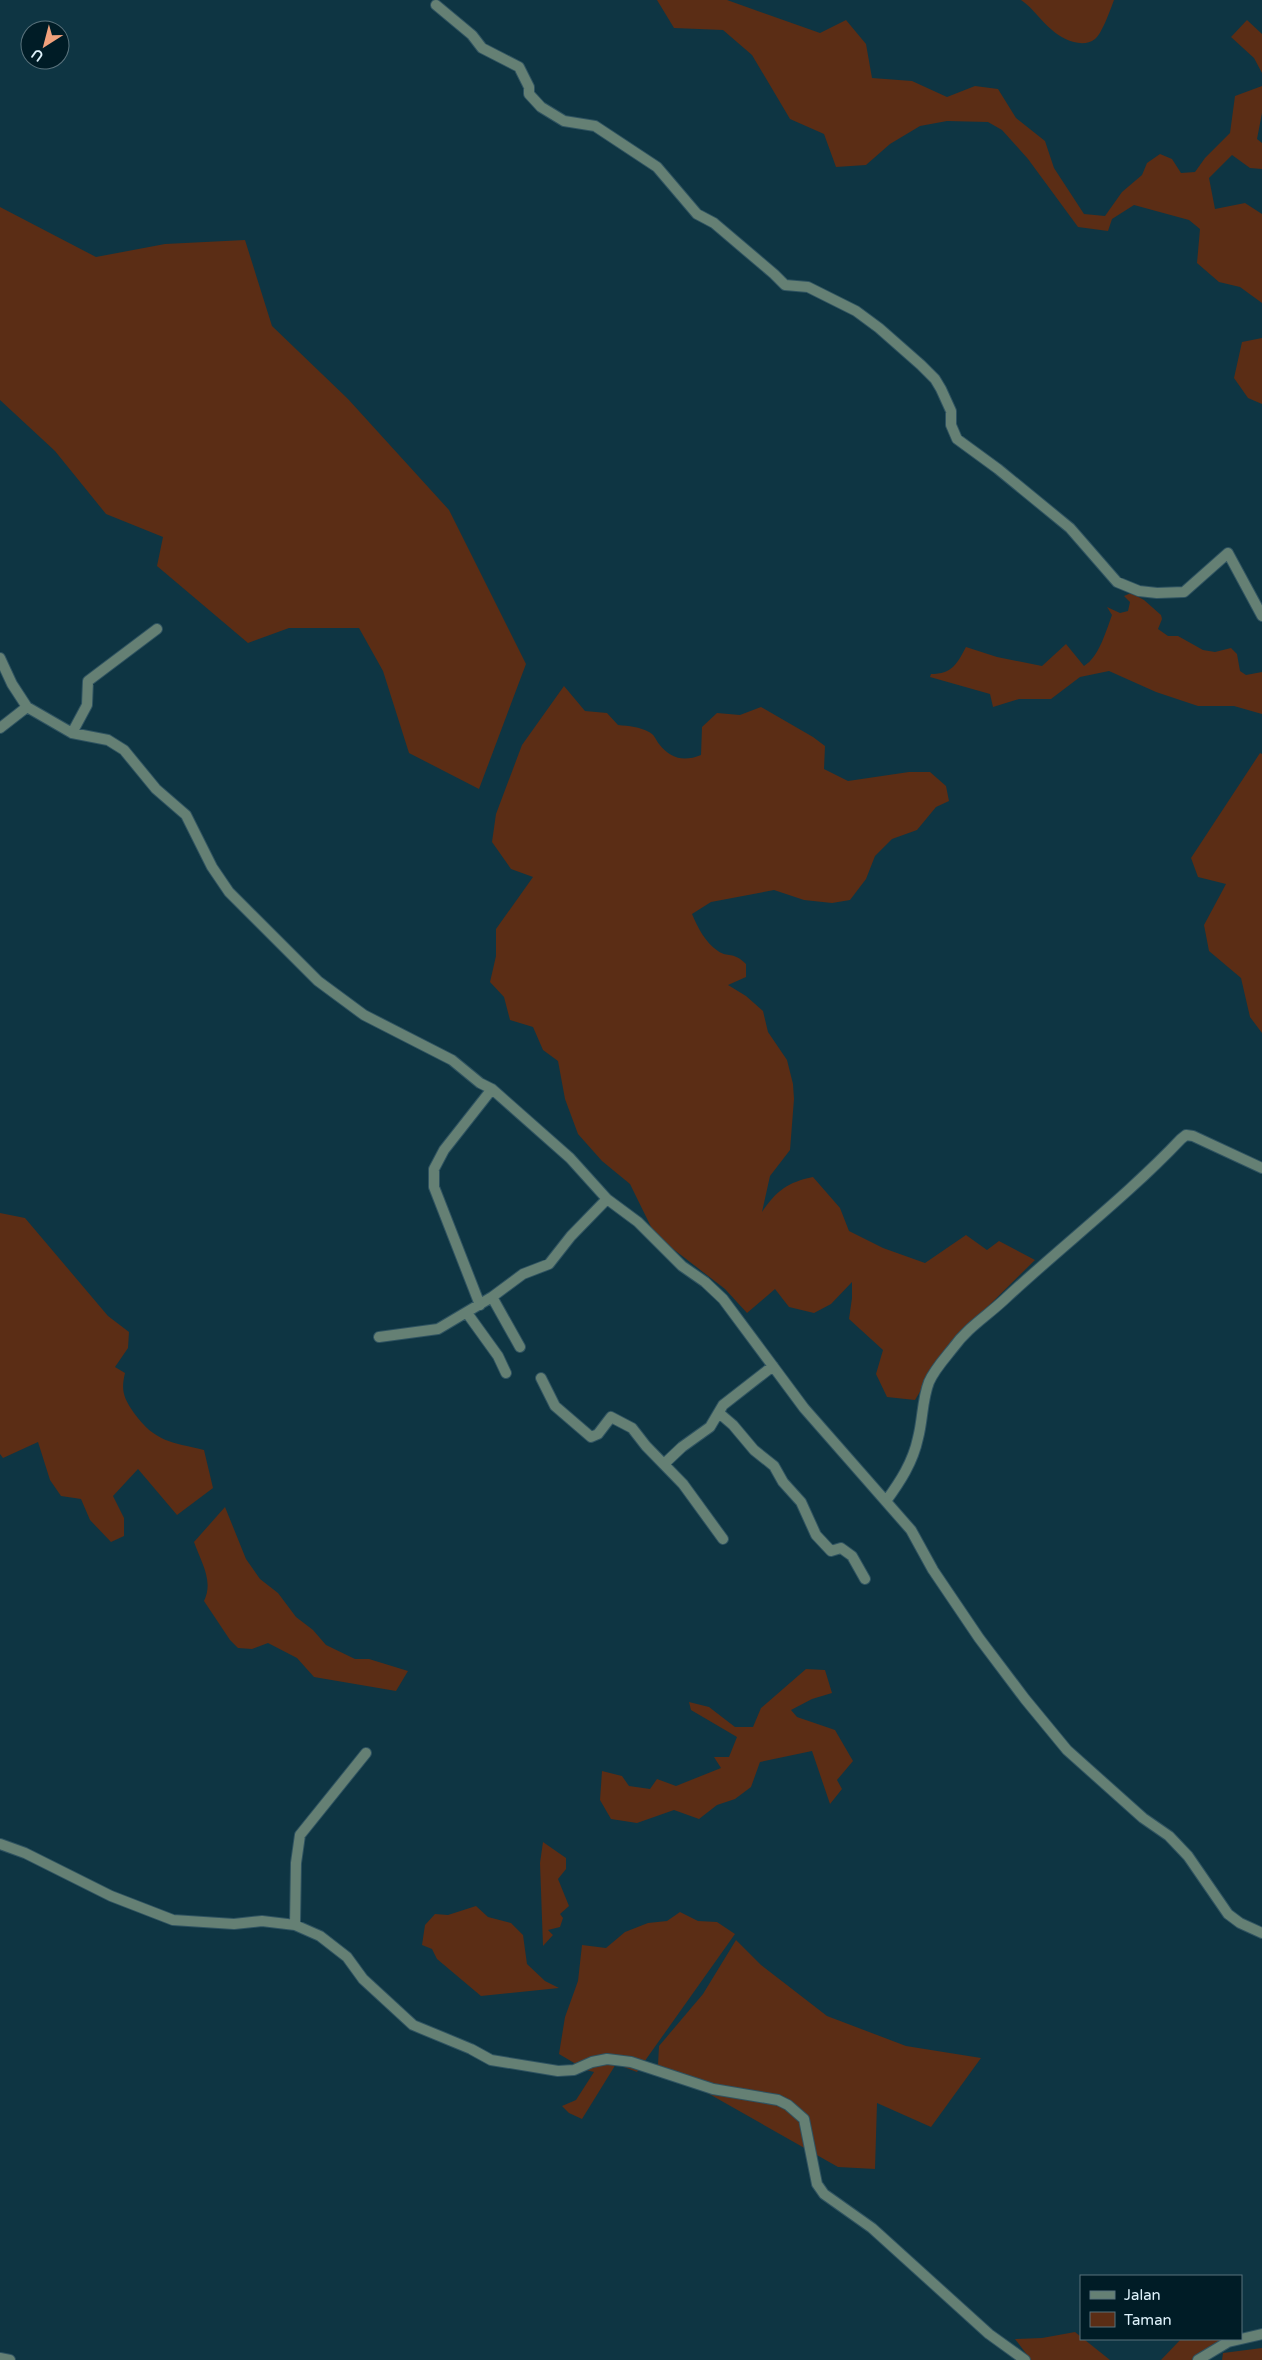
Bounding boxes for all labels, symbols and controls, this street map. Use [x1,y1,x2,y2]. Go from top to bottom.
north arrow [20,20,70,70]
text: U [28,45,47,65]
legend [1080,2275,1242,2340]
text: Jalan [1124,2286,1161,2304]
text: Taman [1124,2311,1172,2329]

